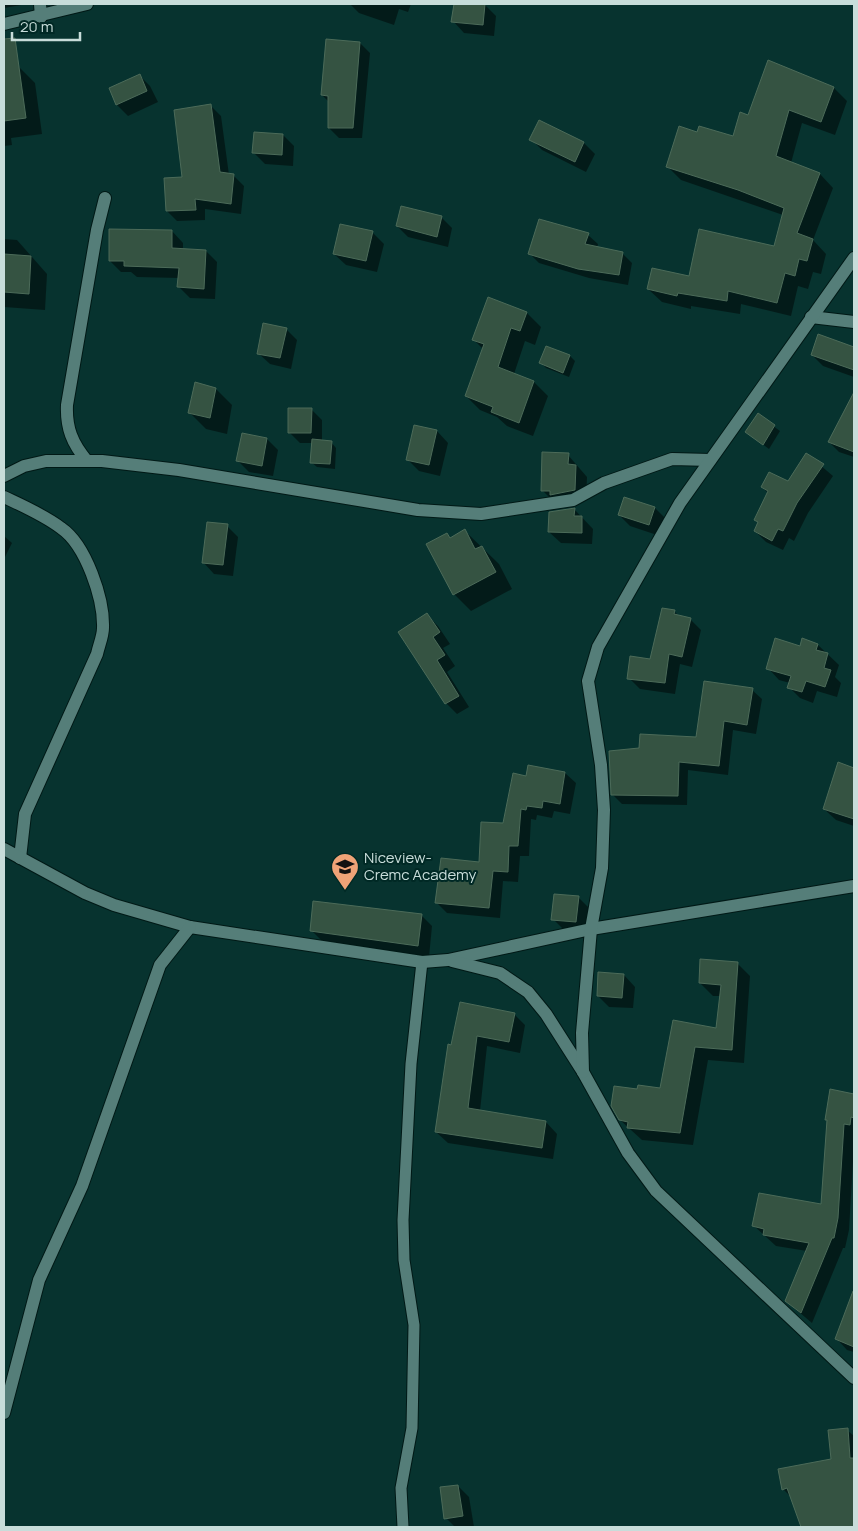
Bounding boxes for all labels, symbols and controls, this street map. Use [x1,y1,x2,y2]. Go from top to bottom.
scale bar [12,10,80,42]
text: 20 m [20,16,53,37]
place label: Niceview- Cremc Academy [364,847,476,885]
school or university icon: Niceview- Cremc Academy [330,852,360,891]

